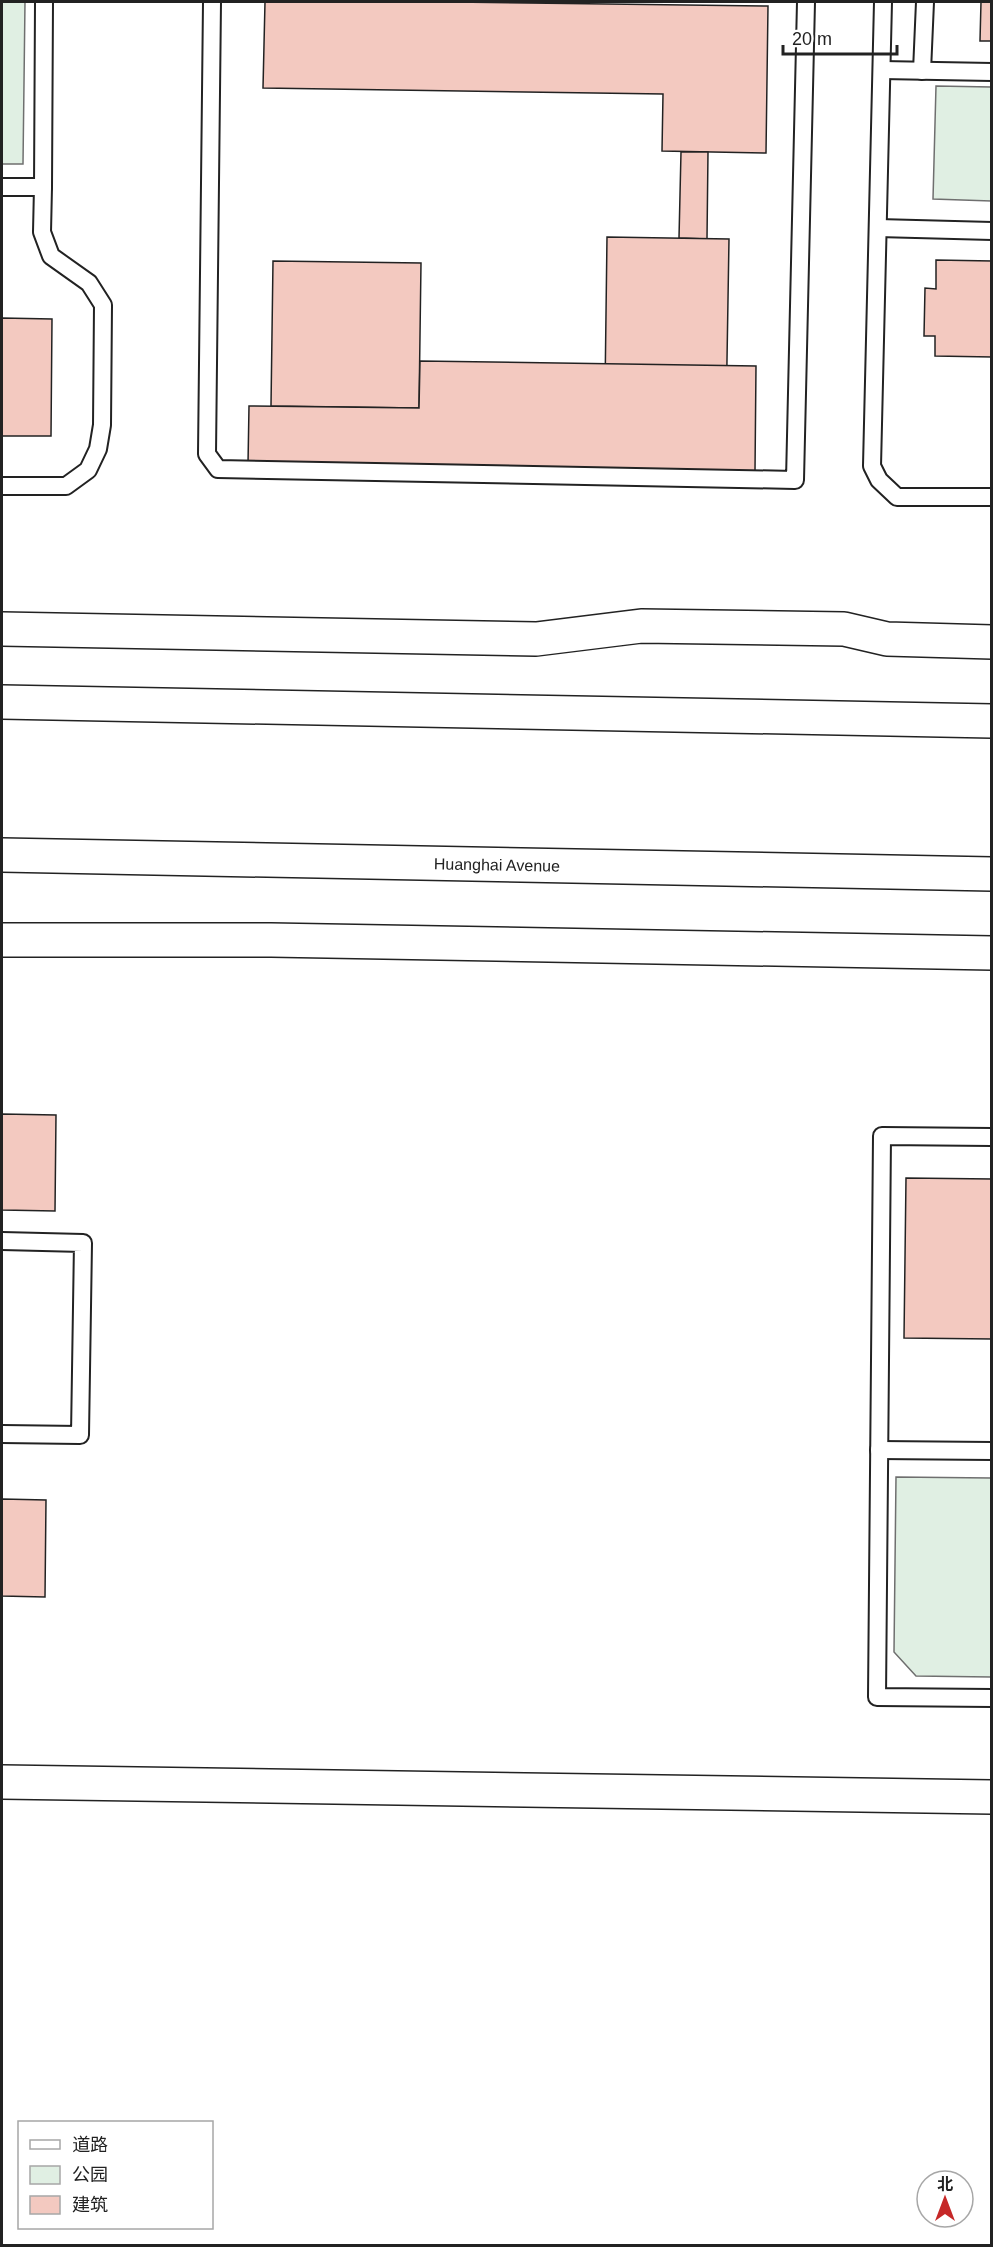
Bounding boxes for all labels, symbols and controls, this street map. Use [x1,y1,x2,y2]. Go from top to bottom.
scale bar [783,18,897,56]
text: 20 m [792,29,832,49]
street label: Huanghai Avenue [434,855,560,875]
legend [18,2121,213,2229]
text: 道路 [72,2135,108,2155]
text: 公园 [72,2165,108,2185]
north arrow [915,2169,975,2229]
text: 北 [937,2176,953,2193]
text: 建筑 [72,2195,108,2215]

